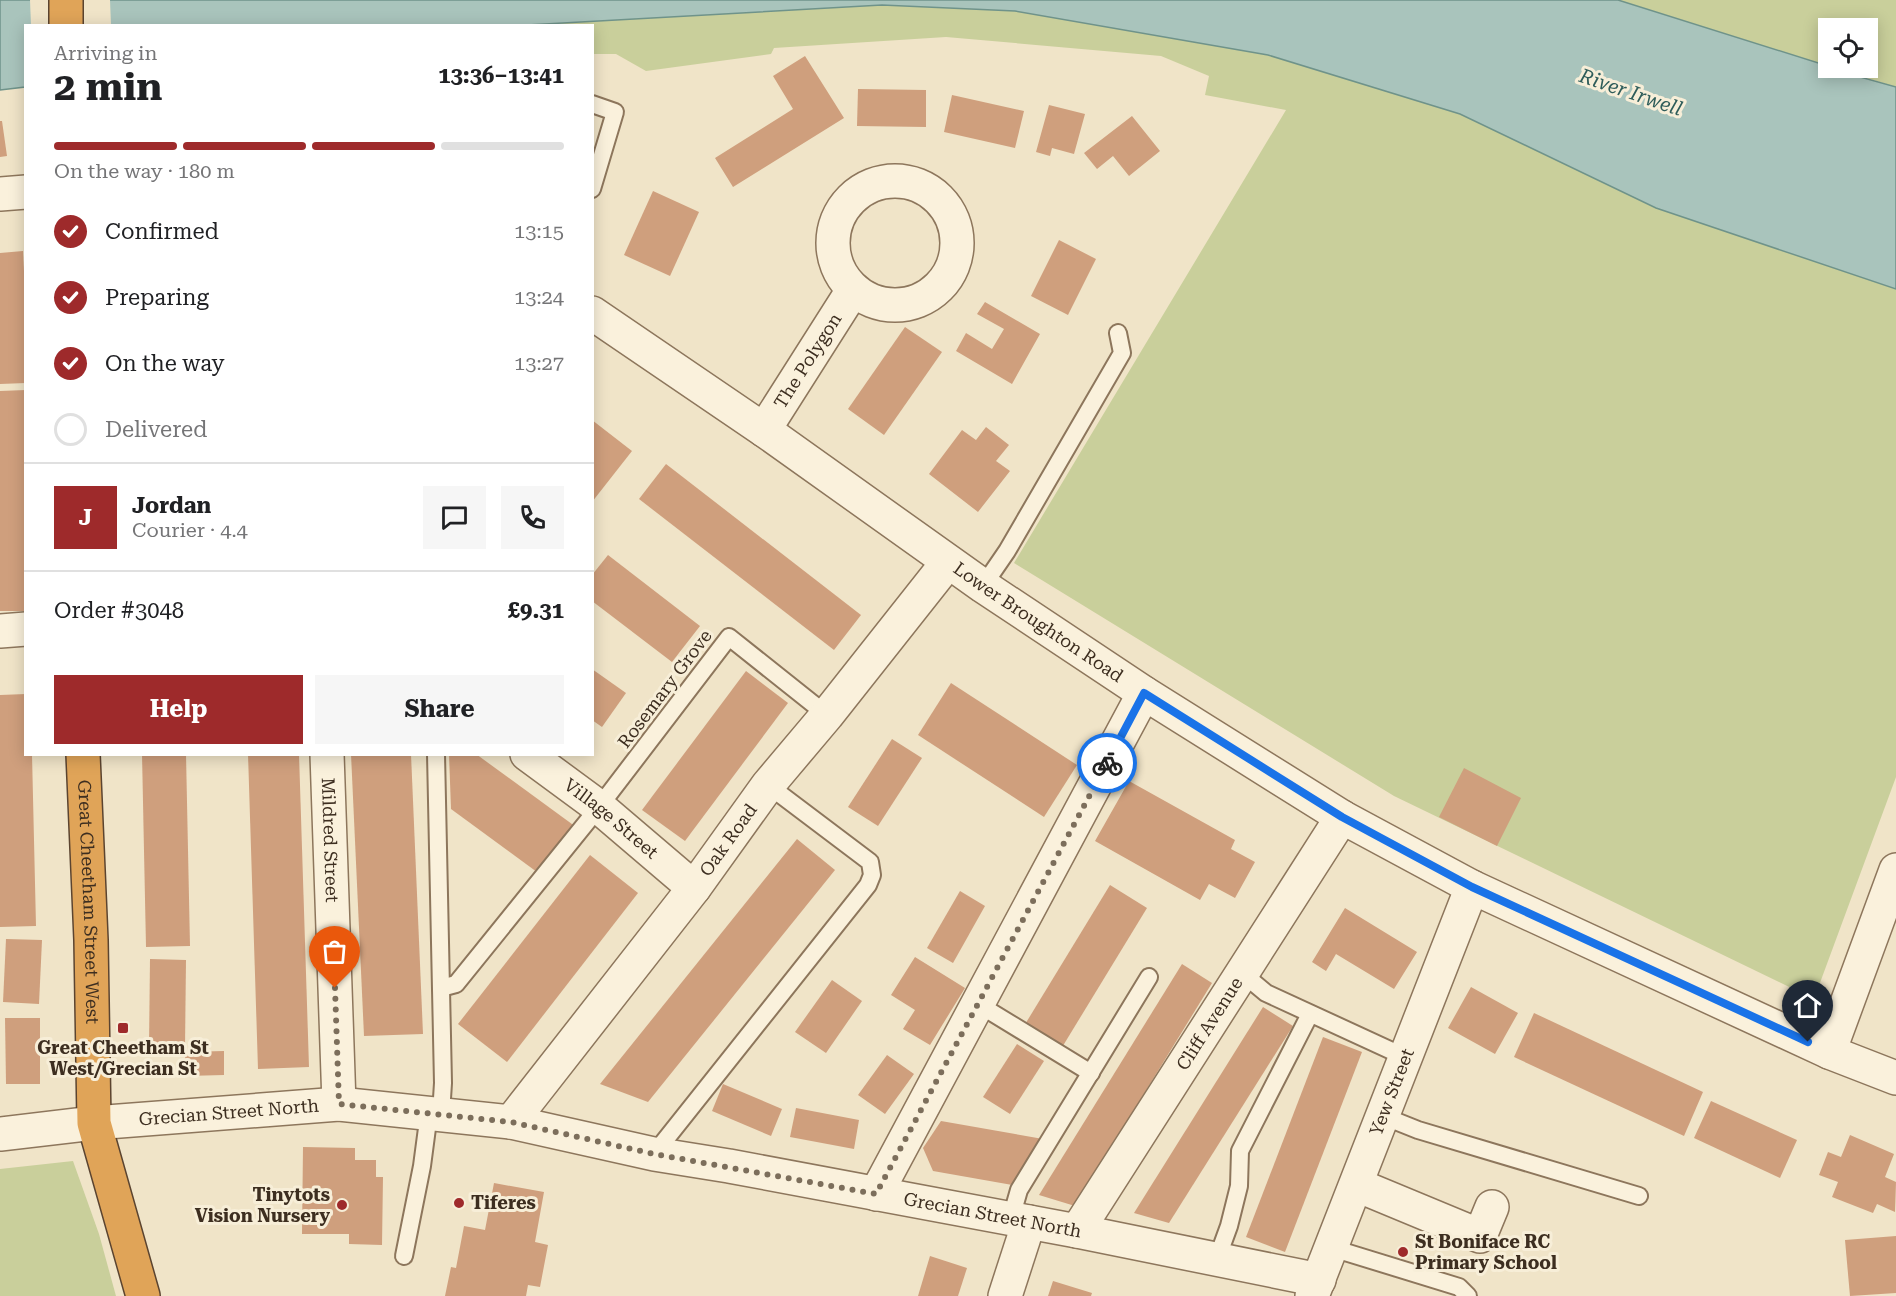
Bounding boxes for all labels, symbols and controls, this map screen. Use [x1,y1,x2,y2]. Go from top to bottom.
map controls [1818,18,1878,78]
button: locate [1818,18,1878,78]
text: Arriving in [54,41,157,65]
text: 13:36–13:41 [438,63,564,88]
water label: River Irwell [1576,63,1686,121]
text: 2 min [54,64,162,110]
text: On the way · 180 m [54,159,235,183]
icon: check [54,215,87,248]
text: Confirmed [105,219,219,244]
text: 13:15 [514,219,564,243]
icon: check [54,281,87,314]
text: Preparing [105,285,209,310]
text: 13:24 [514,285,564,309]
street label: The Polygon [770,309,846,412]
icon: check [54,347,87,380]
text: On the way [105,351,225,376]
text: 13:27 [514,351,564,375]
text: Delivered [105,417,207,442]
button: chat [423,486,486,549]
button: phone [501,486,564,549]
text: Jordan [132,493,211,518]
text: J [79,505,92,530]
text: Courier · 4.4 [132,518,248,542]
street label: Lower Broughton Road [950,557,1128,686]
text: Order #3048 [54,598,184,623]
text: £9.31 [508,598,564,623]
street label: Rosemary Grove [613,625,716,752]
button: Help [54,675,303,744]
button: Share [315,675,564,744]
courier [1077,733,1137,793]
icon: bike [1091,747,1124,780]
street label: Village Street [560,774,663,863]
street label: Mildred Street [318,777,343,903]
street label: Great Cheetham Street West [74,779,103,1024]
street label: Oak Road [695,799,761,880]
pin [309,926,360,988]
icon: bag [318,935,351,968]
street label: Cliff Avenue [1172,973,1247,1074]
pin [1782,980,1833,1042]
icon: home [1791,989,1824,1022]
marker: Great Cheetham St West/Grecian St [116,1021,130,1035]
place label: Great Cheetham St West/Grecian St [37,1037,209,1079]
street label: Yew Street [1365,1045,1418,1138]
street label: Grecian Street North [138,1095,320,1129]
place label: Tinytots Vision Nursery [195,1184,330,1226]
street label: Grecian Street North [902,1188,1084,1242]
place label: Tiferes [471,1192,536,1213]
marker: Tiferes [452,1196,466,1210]
marker: Tinytots Vision Nursery [335,1198,349,1212]
place label: St Boniface RC Primary School [1415,1231,1557,1273]
marker: St Boniface RC Primary School [1396,1245,1410,1259]

